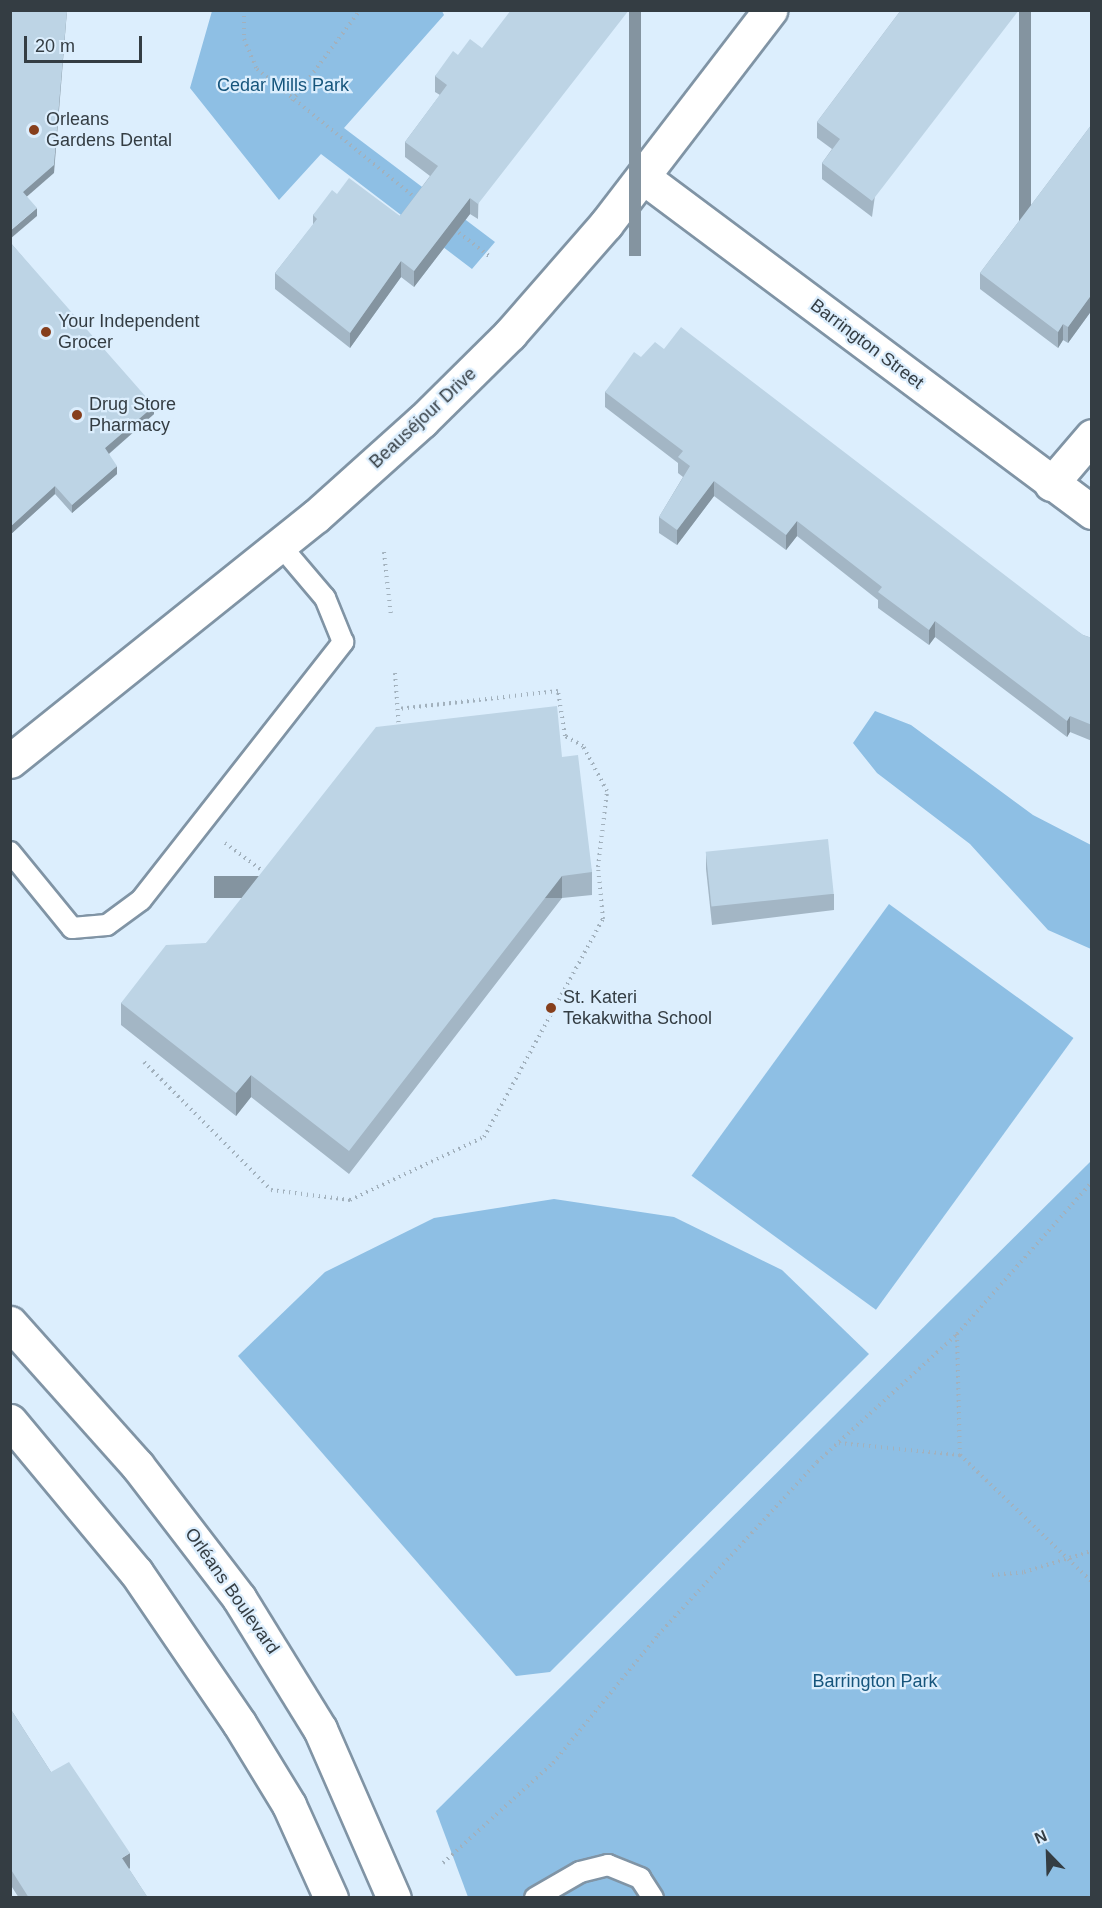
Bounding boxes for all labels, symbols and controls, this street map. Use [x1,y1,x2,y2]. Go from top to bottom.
scale bar [27,24,146,62]
text: 20 m [35,36,75,56]
park label: Cedar Mills Park [217,74,349,96]
place label: Orleans Gardens Dental [46,109,172,152]
marker: Orleans Gardens Dental [27,123,41,137]
street label: Barrington Street [806,294,928,394]
place label: Your Independent Grocer [58,311,199,354]
marker: Your Independent Grocer [39,325,53,339]
street label: Beauséjour Drive [365,363,481,473]
place label: Drug Store Pharmacy [89,394,176,436]
marker: Drug Store Pharmacy [70,408,84,422]
place label: St. Kateri Tekakwitha School [563,987,712,1030]
marker: St. Kateri Tekakwitha School [544,1001,558,1015]
street label: Orléans Boulevard [180,1524,284,1658]
park label: Barrington Park [812,1670,938,1692]
north arrow [1018,1824,1078,1884]
text: N [1032,1827,1049,1847]

